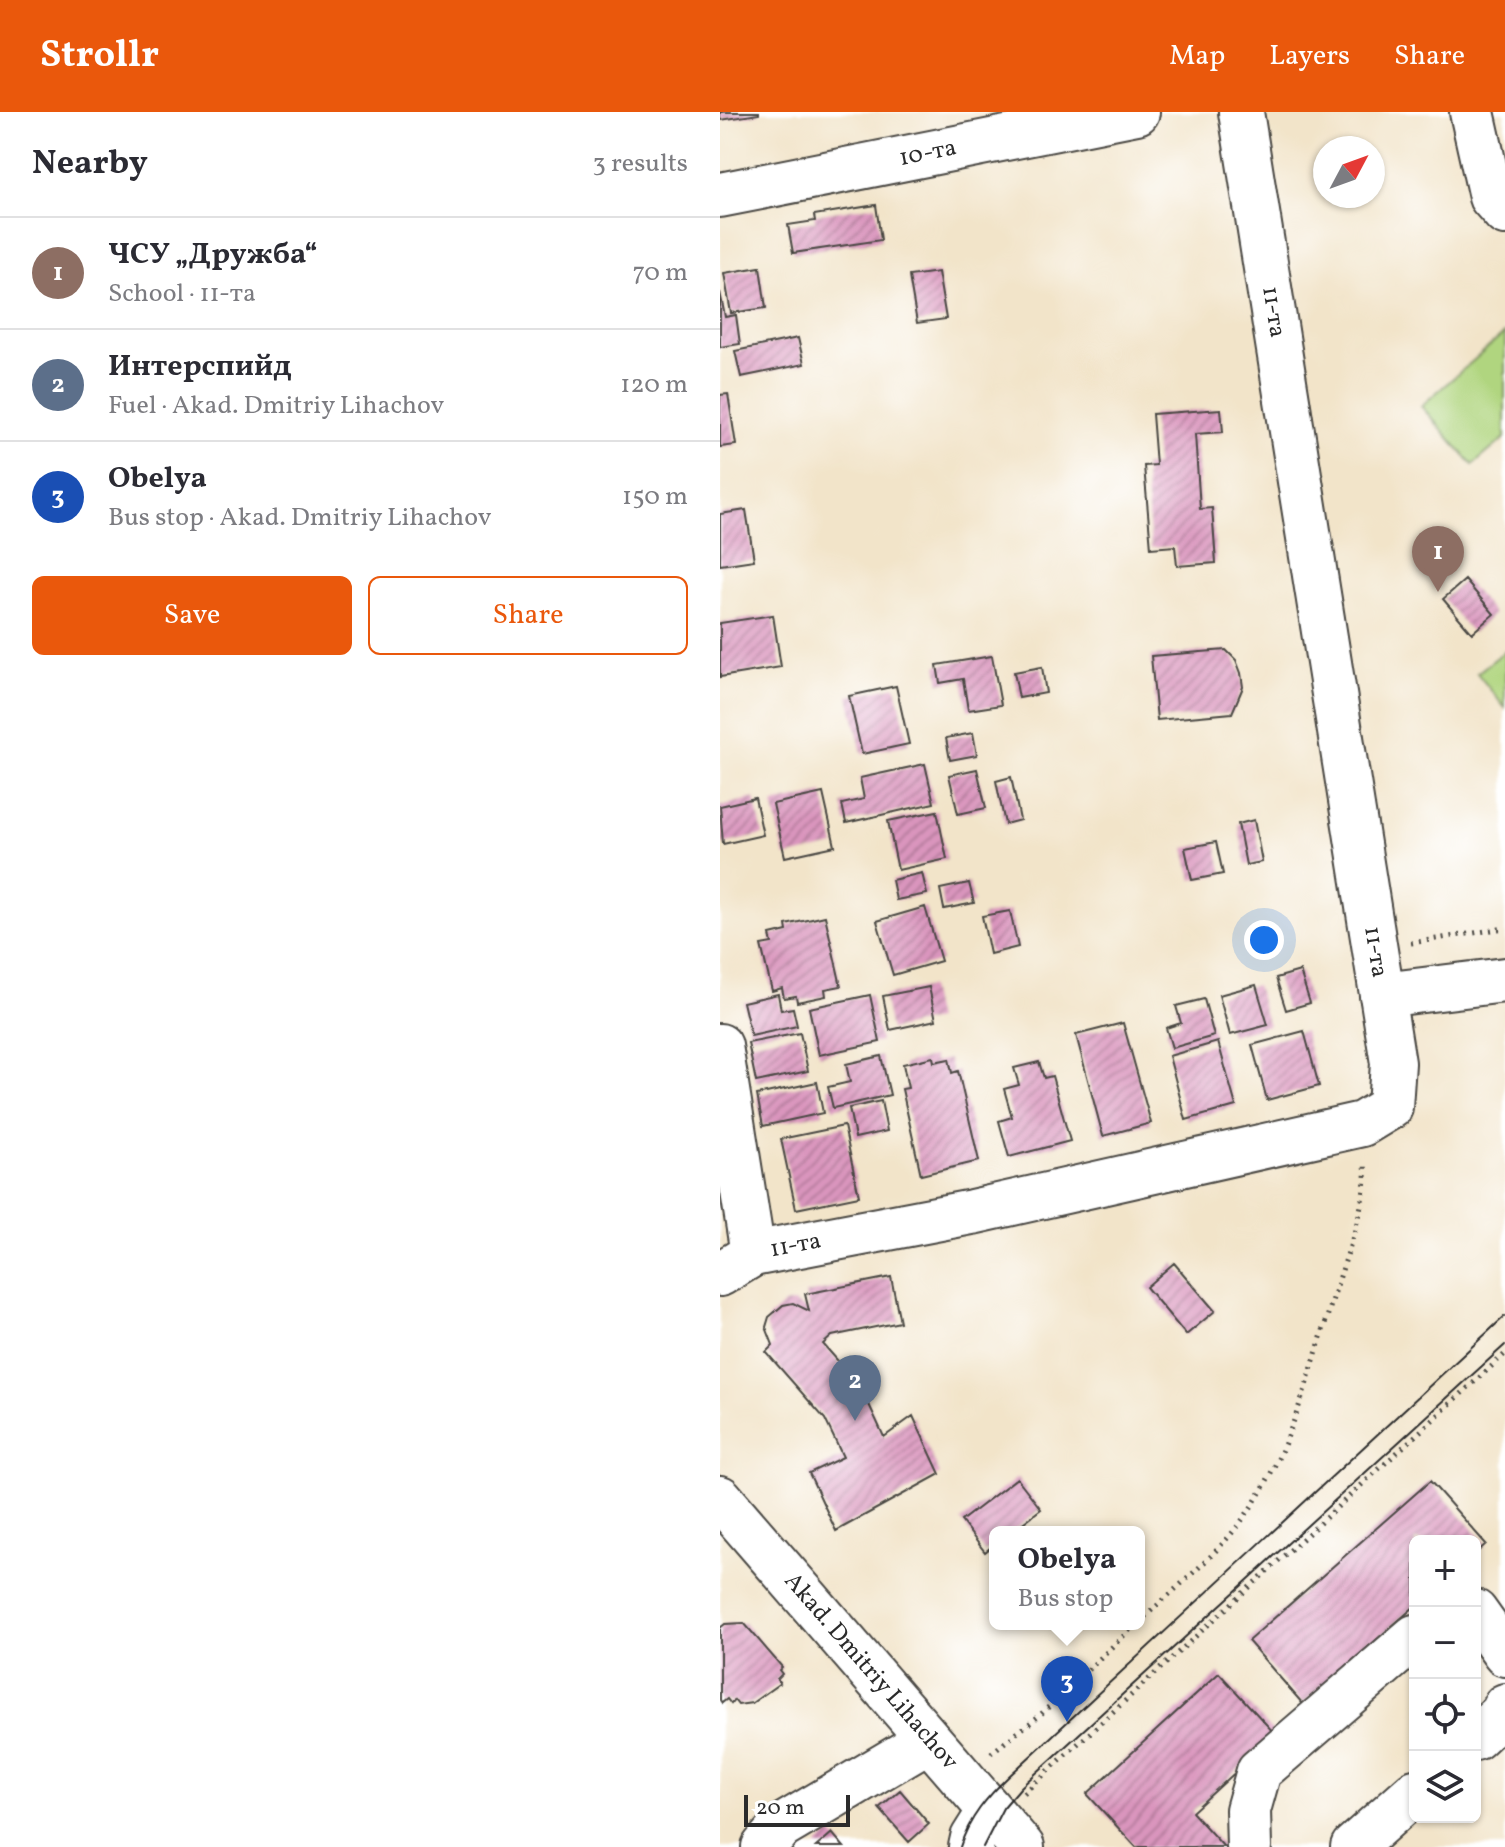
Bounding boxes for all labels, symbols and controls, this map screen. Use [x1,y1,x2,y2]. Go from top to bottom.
text: Strollr [40,30,159,83]
text: Map [1169,37,1225,76]
text: Layers [1269,37,1350,76]
text: Share [1394,37,1465,76]
street label: 10-та [896,131,960,176]
north arrow [1313,136,1385,208]
text: Nearby [32,141,148,188]
text: 3 results [592,146,688,182]
text: ЧСУ „Дружба“ [108,234,318,276]
text: 1 [53,255,63,291]
text: 70 m [633,255,688,291]
text: School · 11-та [108,276,256,312]
street label: 11-та [1252,284,1294,340]
text: Интерспийд [108,346,292,388]
text: 2 [51,367,65,403]
text: 120 m [620,367,688,403]
text: Fuel · Akad. Dmitriy Lihachov [108,388,444,424]
text: Obelya [108,458,207,500]
text: 3 [51,479,65,515]
text: 150 m [622,479,688,515]
text: Bus stop · Akad. Dmitriy Lihachov [108,500,492,536]
pin: 1 [1412,526,1464,592]
button: Save [32,576,352,655]
button: Share [368,576,688,655]
your location [1244,920,1284,960]
street label: 11-та [1354,924,1396,980]
street label: 11-та [767,1224,824,1267]
pin: 2 [829,1355,881,1421]
popup [989,1526,1145,1630]
map controls [1409,1535,1481,1823]
button: + [1409,1535,1481,1607]
text: Obelya [1018,1539,1116,1581]
street label: Akad. Dmitriy Lihachov [775,1566,966,1778]
text: Bus stop [1018,1581,1114,1617]
button: − [1409,1607,1481,1679]
pin: 3 [1041,1656,1093,1722]
button: locate [1409,1679,1481,1751]
button: layers [1409,1751,1481,1823]
scale bar [744,1791,850,1827]
text: 20 m [756,1793,805,1824]

